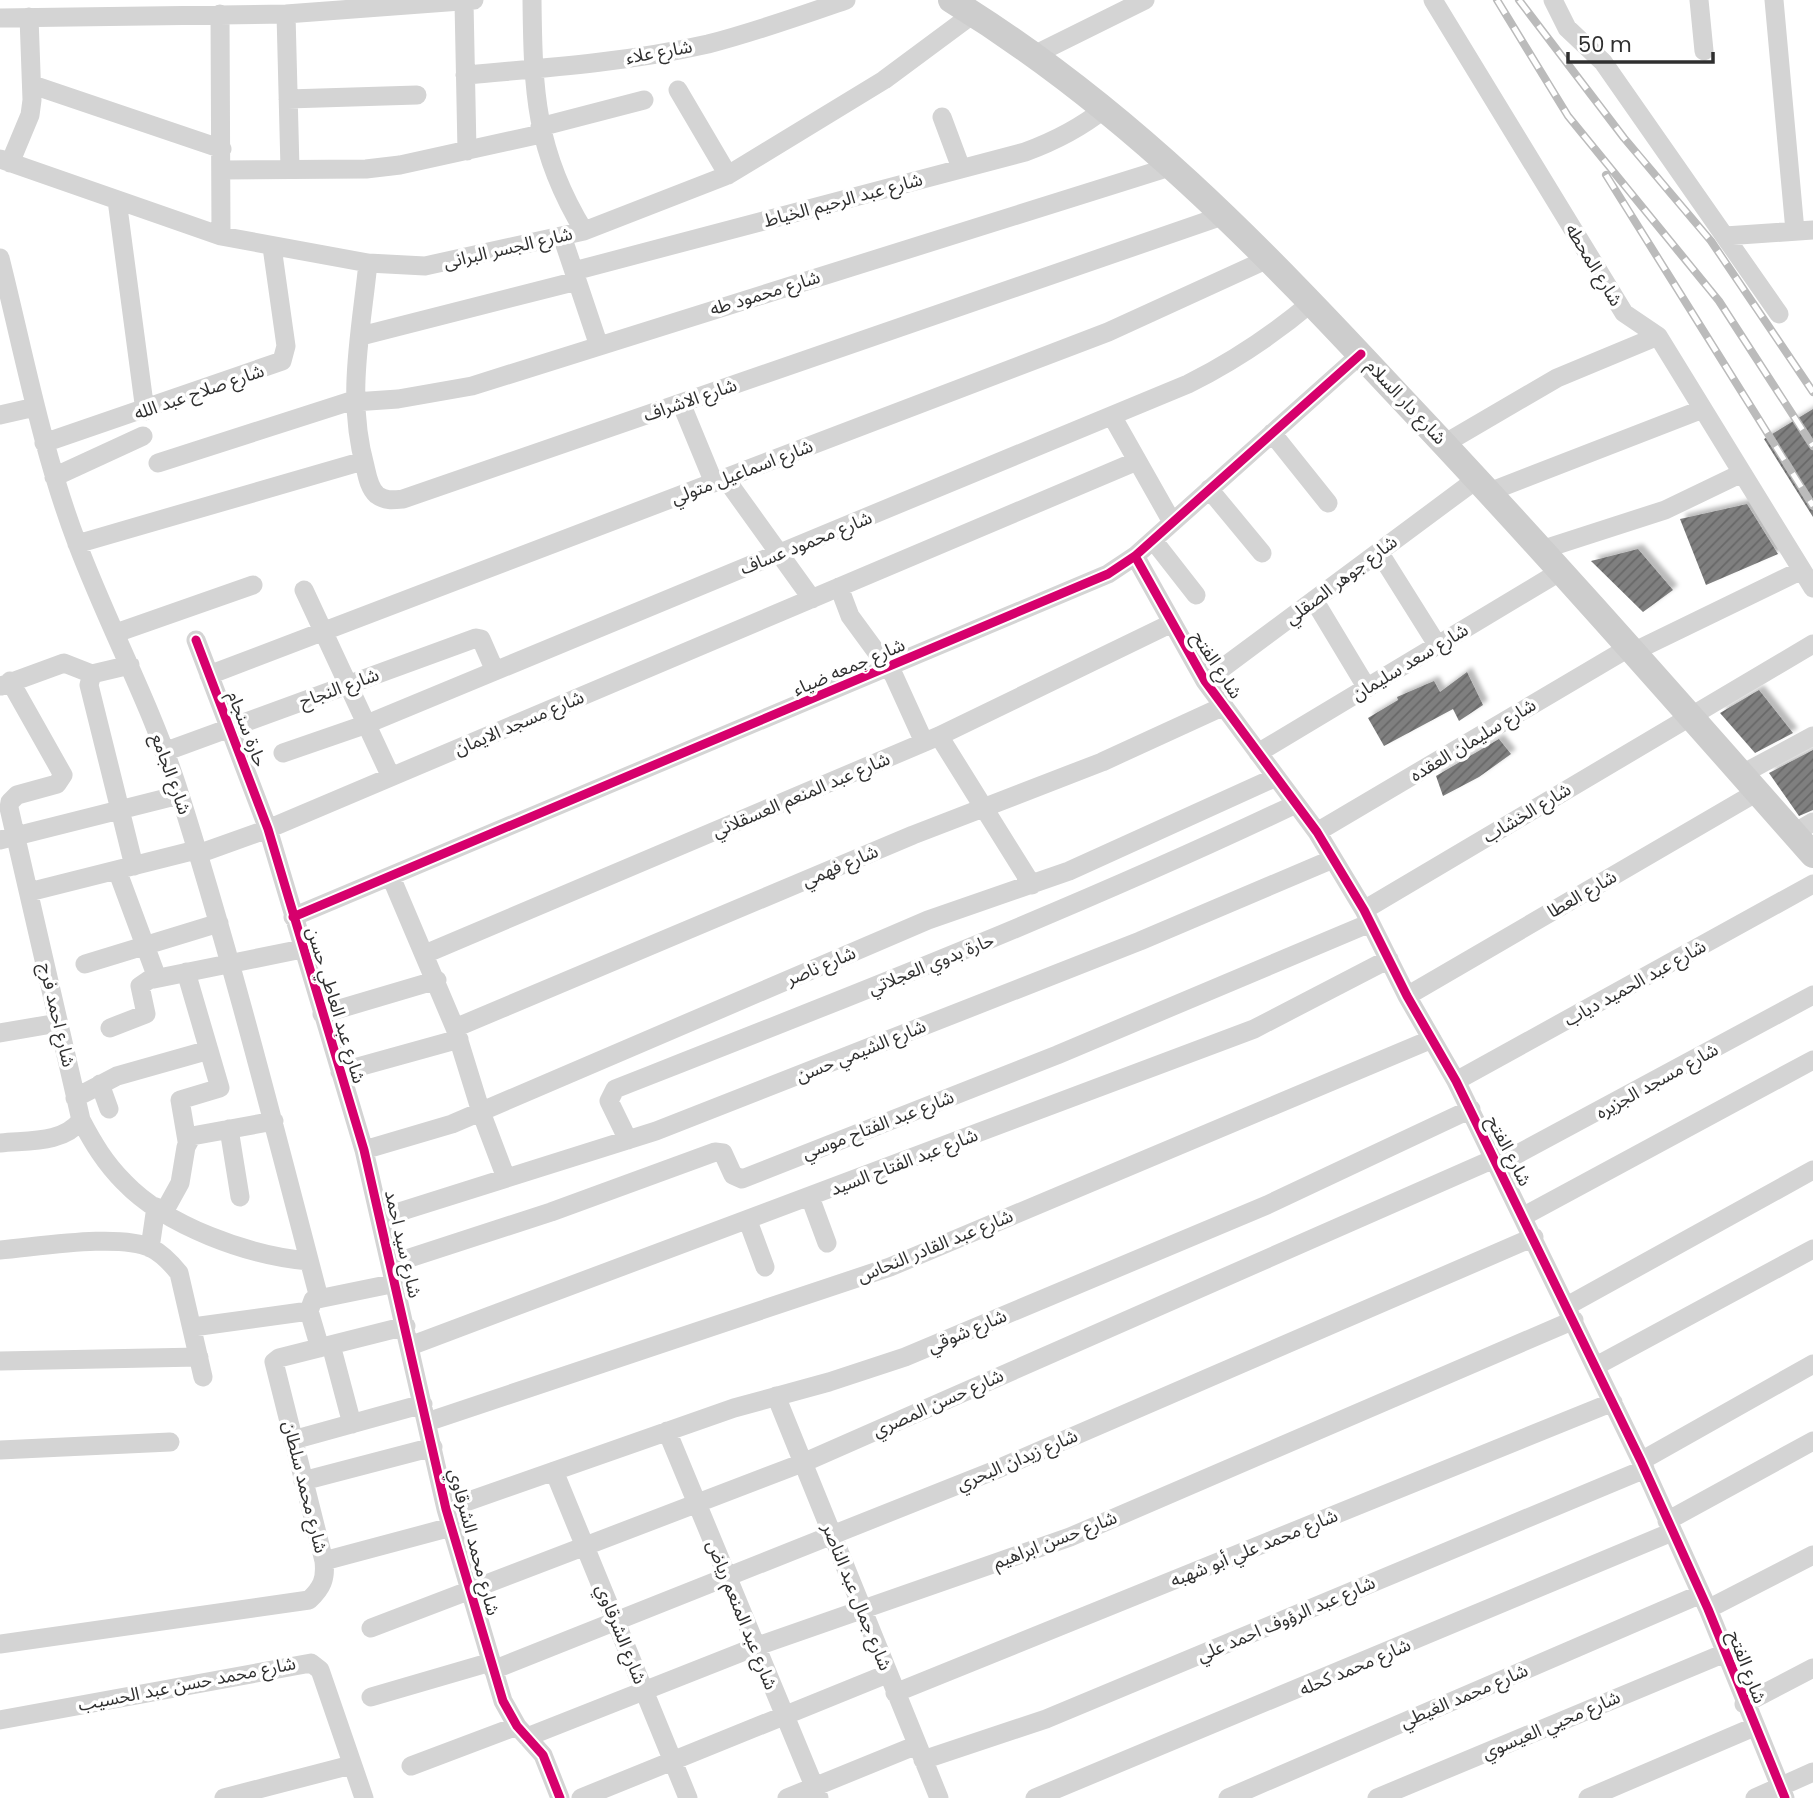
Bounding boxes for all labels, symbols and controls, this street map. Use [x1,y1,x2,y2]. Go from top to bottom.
scale bar [1568,21,1713,65]
text: 50 m [1578,30,1632,59]
street label: شارع علاء [624,33,694,72]
street label: شارع عبد الرحيم الخياط [761,166,926,235]
street label: شارع المحطه [1558,219,1629,312]
street label: شارع الجسر البرانى [441,221,575,276]
street label: شارع محمود طه [707,264,824,323]
street label: شارع دار السلام [1359,354,1452,451]
street label: شارع صلاح عبد الله [130,358,268,427]
street label: شارع الاشراف [640,372,741,429]
street label: شارع اسماعيل متولي [667,433,817,512]
street label: شارع محمود عساف [736,505,876,582]
street label: شارع جوهر الصقلي [1279,529,1403,632]
street label: شارع سعد سليمان [1347,617,1474,708]
street label: شارع الفتح [1185,626,1249,705]
street label: شارع جمعه ضياء [789,632,909,703]
street label: شارع النجاح [295,662,383,715]
street label: شارع مسجد الايمان [450,684,588,763]
street label: حارة سنجام [220,687,273,771]
street label: شارع سليمان العقده [1405,692,1542,789]
street label: شارع الجامع [143,730,198,819]
street label: شارع عبد المنعم العسقلاني [708,746,894,845]
street label: شارع الخشاب [1478,776,1577,850]
street label: شارع فهمي [798,838,883,895]
street label: شارع العطا [1542,864,1622,925]
street label: شارع عبد العاطي حسن [299,924,372,1087]
street label: حارة بدوي العجلاتي [864,927,998,1001]
street label: شارع عبد الحميد دياب [1559,933,1711,1034]
street label: شارع ناصر [781,940,860,994]
street label: شارع احمد فرج [31,960,82,1070]
street label: شارع الشيمي حسن [792,1013,930,1090]
street label: شارع مسجد الجزيره [1591,1037,1724,1126]
street label: شارع عبد الفتاح موسي [798,1084,958,1167]
street label: شارع الفتح [1479,1111,1538,1191]
street label: شارع عبد الفتاح السيد [826,1122,982,1203]
street label: شارع سيد احمد [377,1188,428,1301]
street label: شارع عبد القادر النحاس [853,1203,1017,1290]
street label: شارع شوقي [923,1303,1011,1360]
street label: شارع حسن المصري [868,1362,1008,1444]
street label: شارع محمد سلطان [275,1418,334,1556]
street label: شارع زيدان البحري [952,1423,1082,1498]
street label: شارع محمد الشرقاوي [441,1465,506,1619]
street label: شارع محمد علي أبو شهبه [1166,1502,1342,1594]
street label: شارع حسن ابراهيم [989,1504,1121,1577]
street label: شارع جمال عبد الناصر [814,1518,898,1675]
street label: شارع عبد المنعم رياض [699,1536,784,1694]
street label: شارع عبد الرؤوف احمد علي [1193,1570,1380,1669]
street label: شارع الشرقاوي [588,1580,653,1688]
street label: شارع الفتح [1720,1627,1773,1708]
street label: شارع محمد كحله [1295,1632,1415,1703]
street label: شارع محمد حسن عبد الحسيب [76,1650,298,1719]
street label: شارع محمد الغيطي [1396,1657,1532,1736]
street label: شارع محيي العيسوي [1478,1684,1625,1767]

